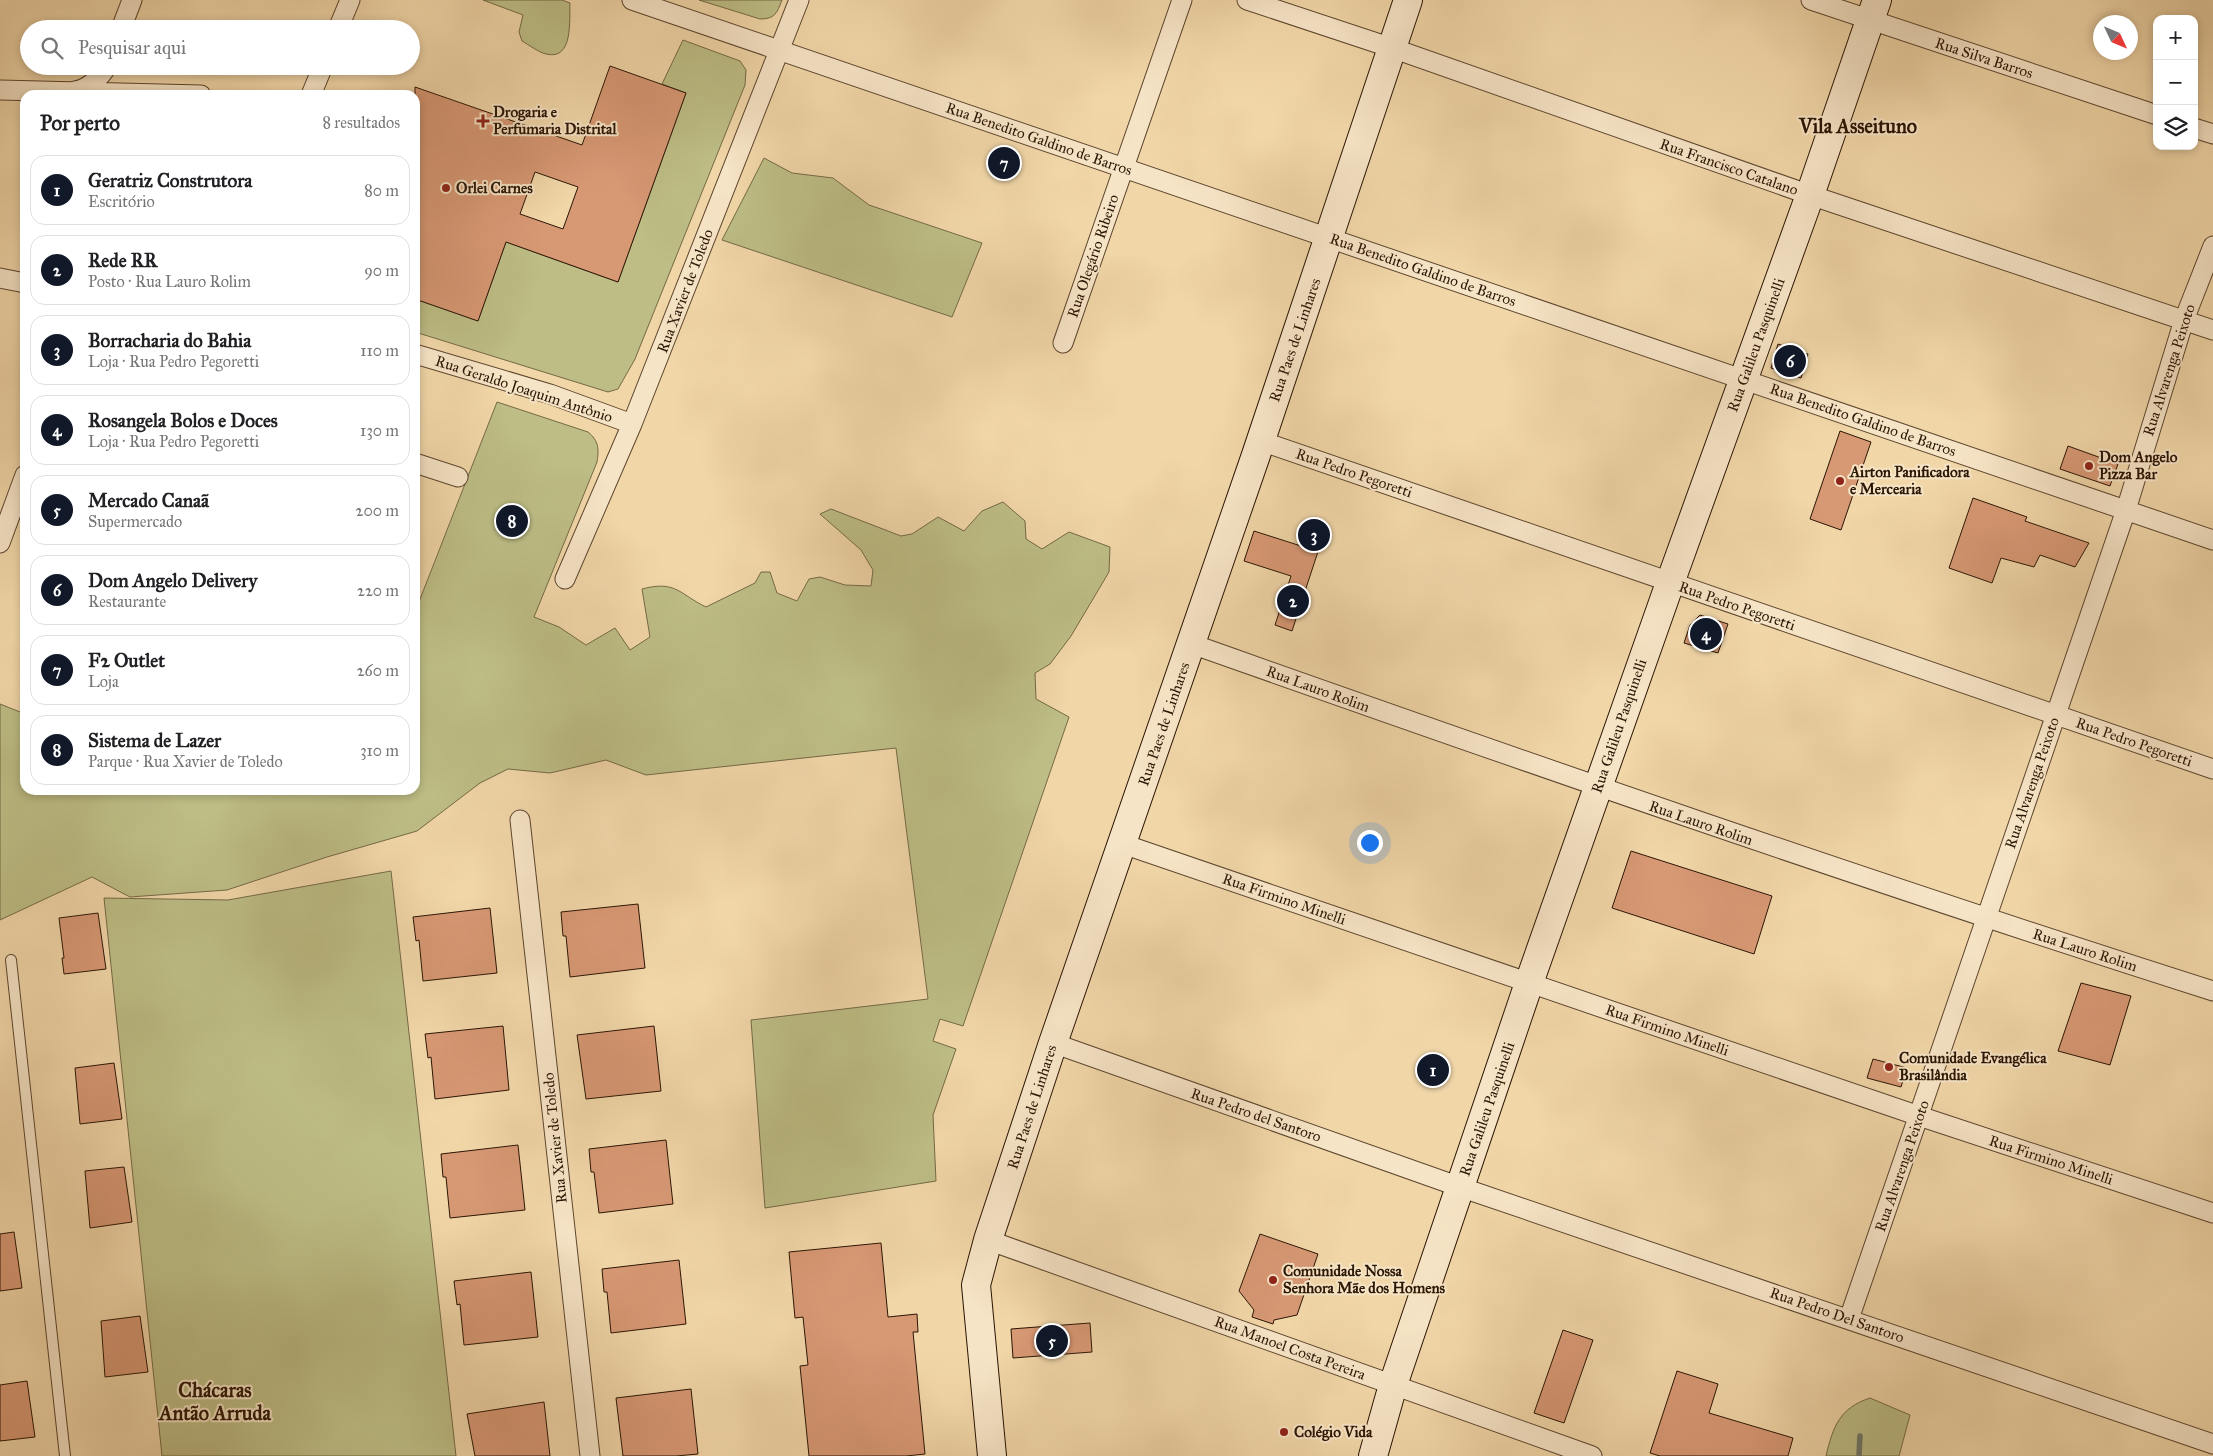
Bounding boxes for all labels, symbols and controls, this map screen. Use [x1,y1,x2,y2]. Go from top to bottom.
north arrow [2093,15,2138,60]
map controls [2153,15,2198,150]
button: + [2153,15,2198,60]
search box [20,20,420,75]
icon: search [38,34,66,62]
street label: Rua Silva Barros [1933,34,2035,82]
text: Pesquisar aqui [78,36,186,59]
button: − [2153,60,2198,105]
street label: Rua Benedito Galdino de Barros [943,99,1135,179]
place label: Drogaria e Perfumaria Distrital [493,103,617,138]
button: layers [2153,105,2198,150]
text: Por perto [40,110,120,136]
text: 8 resultados [322,113,400,132]
district label: Vila Asseituno [1798,114,1917,138]
marker: Drogaria e Perfumaria Distrital [477,115,489,127]
street label: Rua Francisco Catalano [1657,135,1801,199]
pin: 7 [988,144,1020,182]
text: Geratriz Construtora [88,169,252,192]
place label: Orlei Carnes [456,179,533,197]
text: 1 [54,181,60,200]
text: 80 m [364,181,399,200]
marker: Orlei Carnes [440,182,452,194]
text: Escritório [88,192,155,211]
street label: Rua Olegário Ribeiro [1063,192,1123,320]
street label: Rua Xavier de Toledo [653,226,717,355]
street label: Rua Benedito Galdino de Barros [1327,230,1519,310]
text: Rede RR [88,249,157,272]
text: 2 [53,261,61,280]
text: 90 m [364,261,399,280]
text: Posto · Rua Lauro Rolim [88,272,251,291]
street label: Rua Paes de Linhares [1265,276,1325,404]
street label: Rua Galileu Pasquinelli [1723,276,1790,415]
street label: Rua Alvarenga Peixoto [2139,301,2199,438]
text: Borracharia do Bahia [88,329,251,352]
text: 3 [54,341,60,360]
text: 110 m [360,341,399,360]
pin: 6 [1774,342,1806,380]
text: Loja · Rua Pedro Pegoretti [88,352,259,371]
street label: Rua Geraldo Joaquim Antônio [433,352,615,427]
street label: Rua Benedito Galdino de Barros [1767,380,1959,460]
text: Rosangela Bolos e Doces [88,409,278,432]
text: 4 [53,421,61,440]
text: 130 m [360,421,399,440]
text: Loja · Rua Pedro Pegoretti [88,432,259,451]
street label: Rua Pedro Pegoretti [1293,445,1415,501]
place label: Dom Angelo Pizza Bar [2099,448,2178,483]
marker: Dom Angelo Pizza Bar [2083,460,2095,472]
place label: Airton Panificadora e Mercearia [1849,463,1970,498]
marker: Airton Panificadora e Mercearia [1834,475,1846,487]
text: Mercado Canaã [88,489,209,512]
text: 5 [53,501,61,520]
text: 200 m [356,501,399,520]
pin: 8 [496,502,528,540]
text: Supermercado [88,512,182,531]
pin: 3 [1298,516,1330,554]
text: Dom Angelo Delivery [88,569,257,592]
street label: Rua Pedro Pegoretti [1676,578,1798,634]
text: 6 [53,581,61,600]
text: 220 m [357,581,399,600]
pin: 2 [1277,582,1309,620]
text: Restaurante [88,592,166,611]
pin: 4 [1690,615,1722,653]
text: F2 Outlet [88,649,165,672]
street label: Rua Galileu Pasquinelli [1588,656,1651,796]
street label: Rua Paes de Linhares [1134,660,1194,788]
text: 7 [53,661,61,680]
text: 260 m [357,661,399,680]
street label: Rua Lauro Rolim [1264,662,1372,716]
text: Loja [88,672,119,691]
street label: Rua Pedro Pegoretti [2073,714,2195,770]
street label: Rua Alvarenga Peixoto [2001,715,2063,851]
text: Sistema de Lazer [88,729,221,752]
text: 8 [53,741,61,760]
text: 310 m [360,741,399,760]
text: Parque · Rua Xavier de Toledo [88,752,283,771]
street label: Rua Lauro Rolim [1647,797,1756,849]
your location [1357,830,1383,856]
street label: Rua Firmino Minelli [1220,869,1348,929]
street label: Rua Lauro Rolim [2031,925,2140,975]
street label: Rua Firmino Minelli [1603,1000,1731,1060]
street label: Rua Galileu Pasquinelli [1456,1039,1519,1179]
street label: Rua Paes de Linhares [1003,1042,1061,1172]
place label: Comunidade Evangélica Brasilândia [1899,1049,2047,1084]
pin: 1 [1417,1051,1449,1089]
marker: Comunidade Evangélica Brasilândia [1883,1061,1895,1073]
street label: Rua Xavier de Toledo [539,1071,571,1204]
street label: Rua Pedro del Santoro [1188,1084,1324,1146]
street label: Rua Alvarenga Peixoto [1871,1098,1933,1234]
street label: Rua Firmino Minelli [1987,1131,2115,1189]
place label: Comunidade Nossa Senhora Mãe dos Homens [1283,1262,1446,1297]
marker: Comunidade Nossa Senhora Mãe dos Homens [1267,1274,1279,1286]
street label: Rua Pedro Del Santoro [1767,1284,1907,1347]
street label: Rua Manoel Costa Pereira [1212,1312,1369,1384]
pin: 5 [1036,1322,1068,1360]
district label: Chácaras Antão Arruda [157,1378,272,1425]
place label: Colégio Vida [1294,1423,1373,1442]
marker: Colégio Vida [1278,1426,1290,1438]

